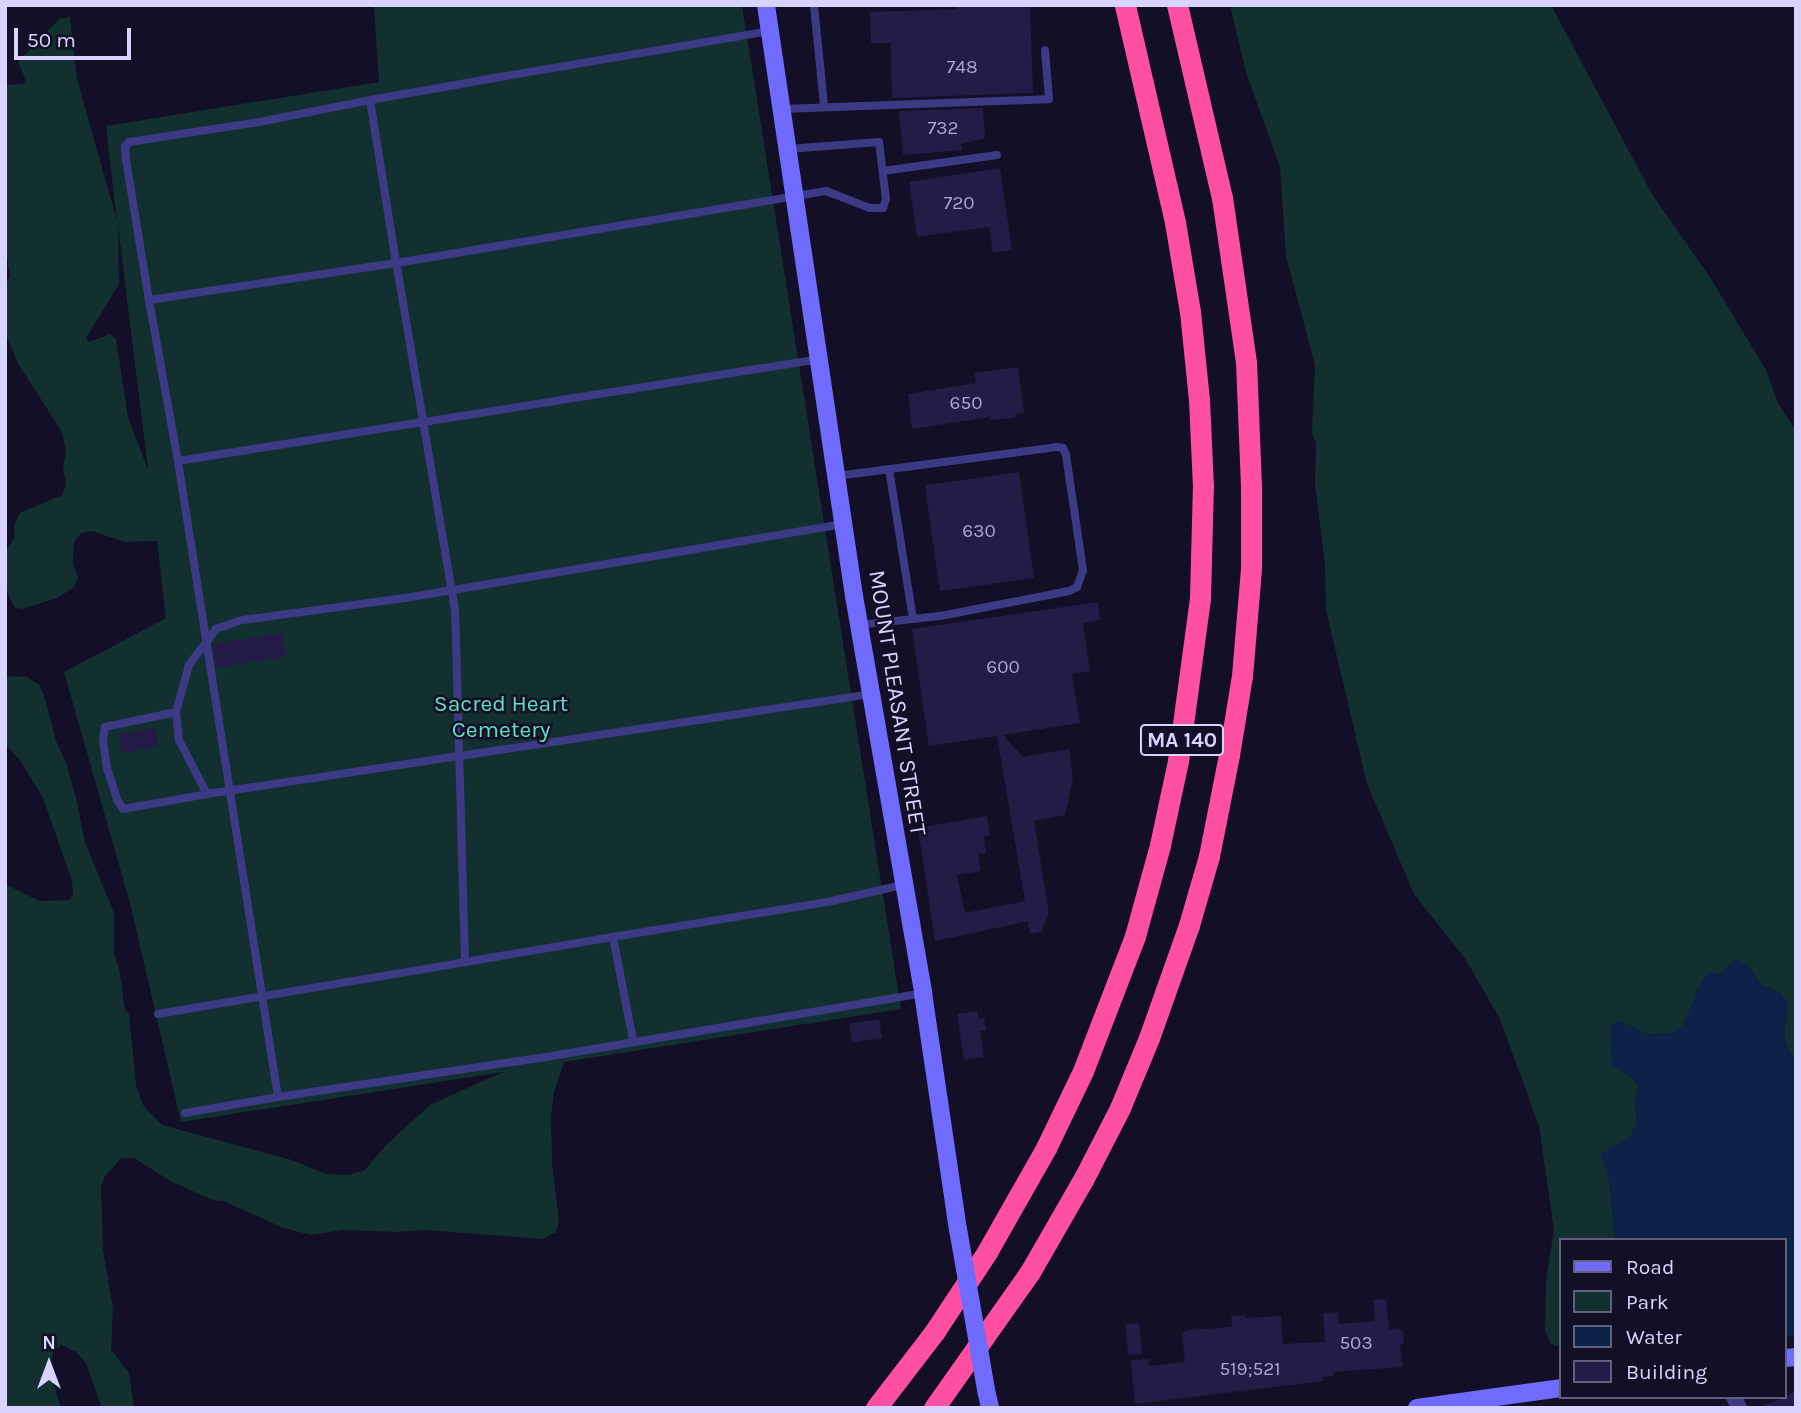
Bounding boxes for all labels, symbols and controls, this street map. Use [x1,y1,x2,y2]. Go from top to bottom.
scale bar [18,14,135,58]
text: 50 m [27,28,76,52]
house number: 748 [946,57,978,79]
house number: 732 [927,118,959,140]
house number: 720 [943,193,975,215]
house number: 650 [950,393,982,415]
house number: 630 [962,521,996,543]
street label: MOUNT PLEASANT STREET [862,568,932,838]
house number: 600 [986,657,1020,679]
park label: Sacred Heart Cemetery [434,690,568,744]
road number: MA 140 [1138,722,1226,758]
legend [1560,1238,1787,1399]
text: Road [1626,1255,1674,1279]
text: Park [1626,1290,1669,1314]
text: Water [1626,1325,1682,1349]
north arrow [14,1329,84,1399]
text: N [42,1332,56,1354]
house number: 503 [1339,1333,1373,1355]
house number: 519;521 [1220,1359,1280,1381]
text: Building [1626,1360,1707,1384]

